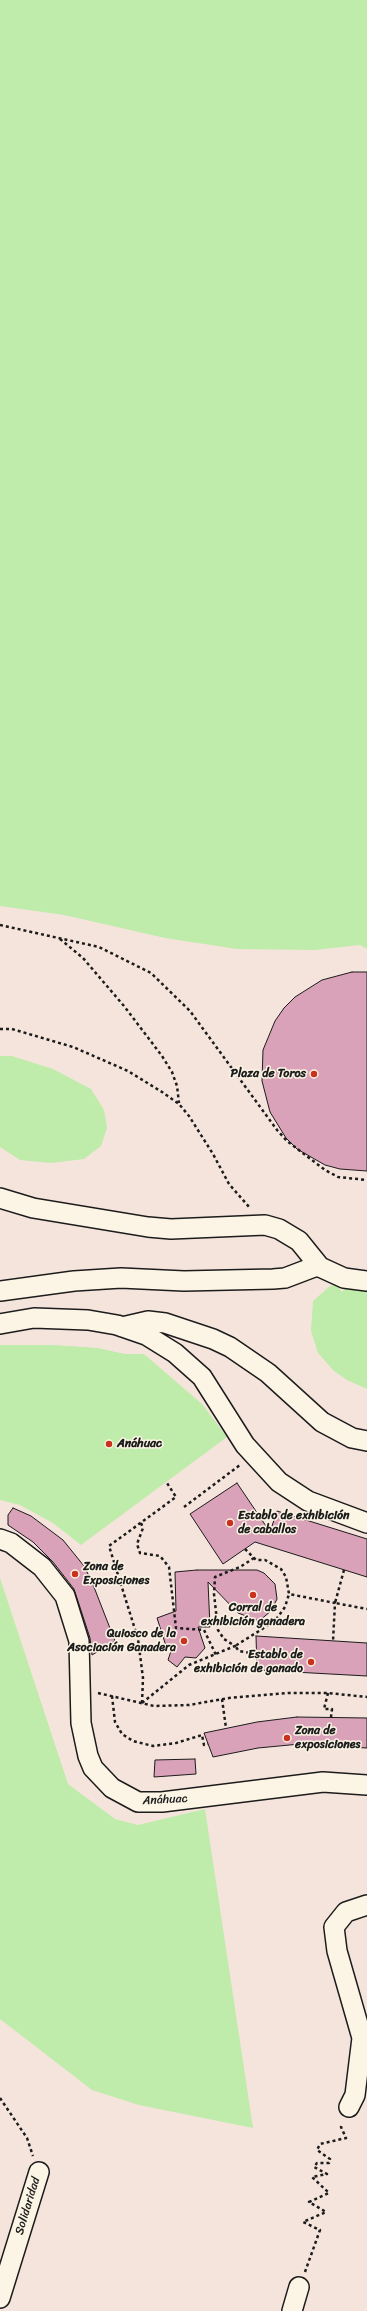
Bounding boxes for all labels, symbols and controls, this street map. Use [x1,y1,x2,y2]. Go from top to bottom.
place label: Plaza de Toros [231,1067,306,1081]
marker: Plaza de Toros [309,1069,319,1079]
place label: Anáhuac [117,1437,162,1451]
marker: Anáhuac [104,1439,114,1449]
place label: Establo de exhibición de caballos [238,1509,350,1537]
marker: Establo de exhibición de caballos [225,1518,235,1528]
place label: Zona de Exposiciones [83,1560,149,1588]
marker: Zona de Exposiciones [70,1569,80,1579]
marker: Corral de exhibición ganadera [248,1590,258,1600]
place label: Corral de exhibición ganadera [201,1601,305,1629]
place label: Quiosco de la Asociación Ganadera [67,1627,176,1655]
marker: Quiosco de la Asociación Ganadera [179,1636,189,1646]
place label: Establo de exhibición de ganado [194,1648,303,1676]
marker: Establo de exhibición de ganado [306,1657,316,1667]
place label: Zona de exposiciones [295,1724,361,1752]
marker: Zona de exposiciones [282,1733,292,1743]
street label: Anáhuac [142,1792,188,1808]
street label: Solidaridad [12,2175,44,2237]

